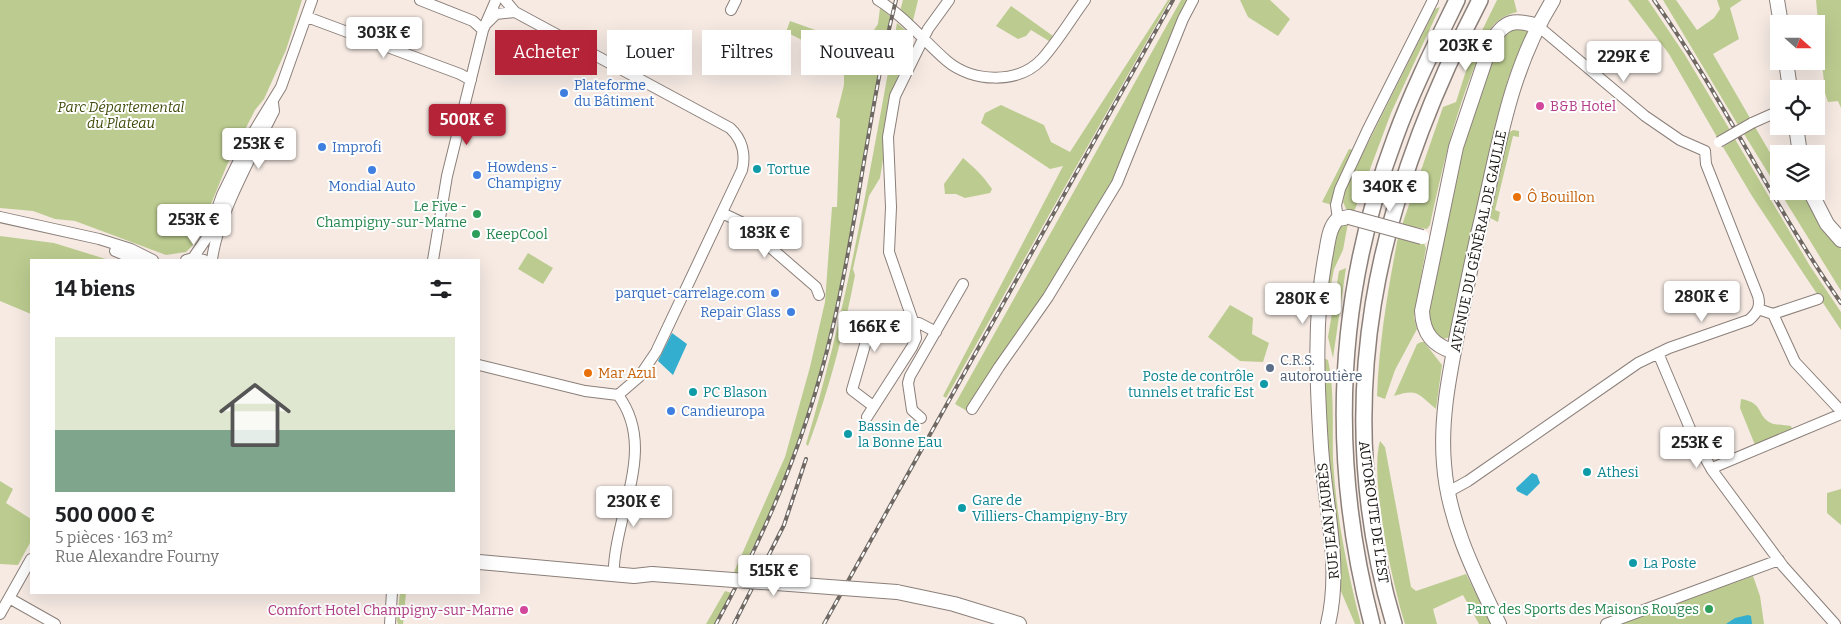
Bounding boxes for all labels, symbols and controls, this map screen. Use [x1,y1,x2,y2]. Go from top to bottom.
north arrow [1770,15,1825,70]
map controls [1770,15,1825,200]
pin: 303K € [343,17,425,59]
text: 303K € [357,23,411,42]
chip: Acheter [495,30,597,75]
chip: Louer [607,30,692,75]
chip: Filtres [702,30,791,75]
chip: Nouveau [801,30,913,75]
pin: 203K € [1425,30,1507,72]
text: 203K € [1439,36,1493,55]
pin: 229K € [1583,41,1665,83]
text: 229K € [1598,47,1650,66]
place label: Plateforme du Bâtiment [574,77,654,110]
button: locate [1770,80,1825,135]
marker: Plateforme du Bâtiment [558,87,570,99]
place label: B&B Hotel [1550,98,1616,115]
park label: Parc Départemental du Plateau [58,99,185,132]
marker: B&B Hotel [1534,100,1546,112]
pin: 500K € [426,104,508,146]
text: 500K € [440,110,494,129]
pin: 253K € [218,128,300,170]
street label: AVENUE DU GÉNÉRAL DE GAULLE [1446,129,1510,353]
text: 253K € [233,134,285,153]
place label: Improfi [332,139,382,156]
marker: Improfi [316,141,328,153]
button: layers [1770,145,1825,200]
place label: Howdens - Champigny [487,159,562,192]
place label: Tortue [767,161,810,178]
marker: Tortue [751,163,763,175]
marker: Mondial Auto [366,164,378,176]
marker: Howdens - Champigny [471,169,483,181]
pin: 340K € [1349,170,1431,213]
text: 340K € [1363,177,1417,196]
place label: Mondial Auto [328,178,416,195]
place label: Ô Bouillon [1527,188,1595,206]
marker: Ô Bouillon [1511,191,1523,203]
place label: Le Five - Champigny-sur-Marne [316,198,467,231]
pin: 253K € [153,204,235,246]
marker: Le Five - Champigny-sur-Marne [471,208,483,220]
text: 253K € [168,210,220,229]
pin: 183K € [724,216,806,259]
text: 183K € [740,223,790,242]
place label: KeepCool [486,226,548,243]
marker: KeepCool [470,228,482,240]
icon: filters [427,275,455,303]
text: 14 biens [55,276,135,302]
pin: 280K € [1661,280,1743,323]
pin: 280K € [1262,282,1344,325]
place label: parquet-carrelage.com [615,285,766,302]
marker: parquet-carrelage.com [769,287,781,299]
text: 280K € [1675,287,1729,306]
text: 280K € [1276,289,1330,308]
place label: Repair Glass [700,304,781,321]
marker: Repair Glass [785,306,797,318]
pin: 166K € [834,310,916,353]
text: 166K € [849,317,901,336]
place label: C.R.S. autoroutière [1280,352,1362,385]
marker: C.R.S. autoroutière [1264,362,1276,374]
place label: Mar Azul [598,365,656,382]
marker: Mar Azul [582,367,594,379]
place label: Poste de contrôle tunnels et trafic Est [1128,368,1254,401]
icon: home [210,370,300,460]
marker: Poste de contrôle tunnels et trafic Est [1258,378,1270,390]
place label: PC Blason [703,384,767,401]
marker: PC Blason [687,386,699,398]
place label: Candieuropa [681,403,765,420]
marker: Candieuropa [665,405,677,417]
place label: Bassin de la Bonne Eau [858,418,942,451]
pin: 253K € [1656,426,1738,469]
marker: Bassin de la Bonne Eau [842,428,854,440]
text: 253K € [1671,433,1723,452]
street label: AUTOROUTE DE L’EST [1355,440,1392,585]
street label: RUE JEAN JAURÈS [1313,462,1343,580]
place label: Athesi [1597,464,1639,481]
marker: Athesi [1581,466,1593,478]
pin: 230K € [593,486,675,528]
text: 230K € [607,492,661,511]
place label: Gare de Villiers-Champigny-Bry [972,492,1128,525]
text: 500 000 € [55,502,155,528]
marker: Gare de Villiers-Champigny-Bry [956,502,968,514]
text: 5 pièces · 163 m² [55,528,173,547]
text: Rue Alexandre Fourny [55,547,219,566]
pin: 515K € [733,554,815,597]
place label: La Poste [1643,555,1696,572]
marker: La Poste [1627,557,1639,569]
text: 515K € [749,561,799,580]
place label: Parc des Sports des Maisons Rouges [1467,601,1699,618]
place label: Comfort Hotel Champigny-sur-Marne [268,602,514,619]
marker: Parc des Sports des Maisons Rouges [1703,603,1715,615]
marker: Comfort Hotel Champigny-sur-Marne [518,604,530,616]

